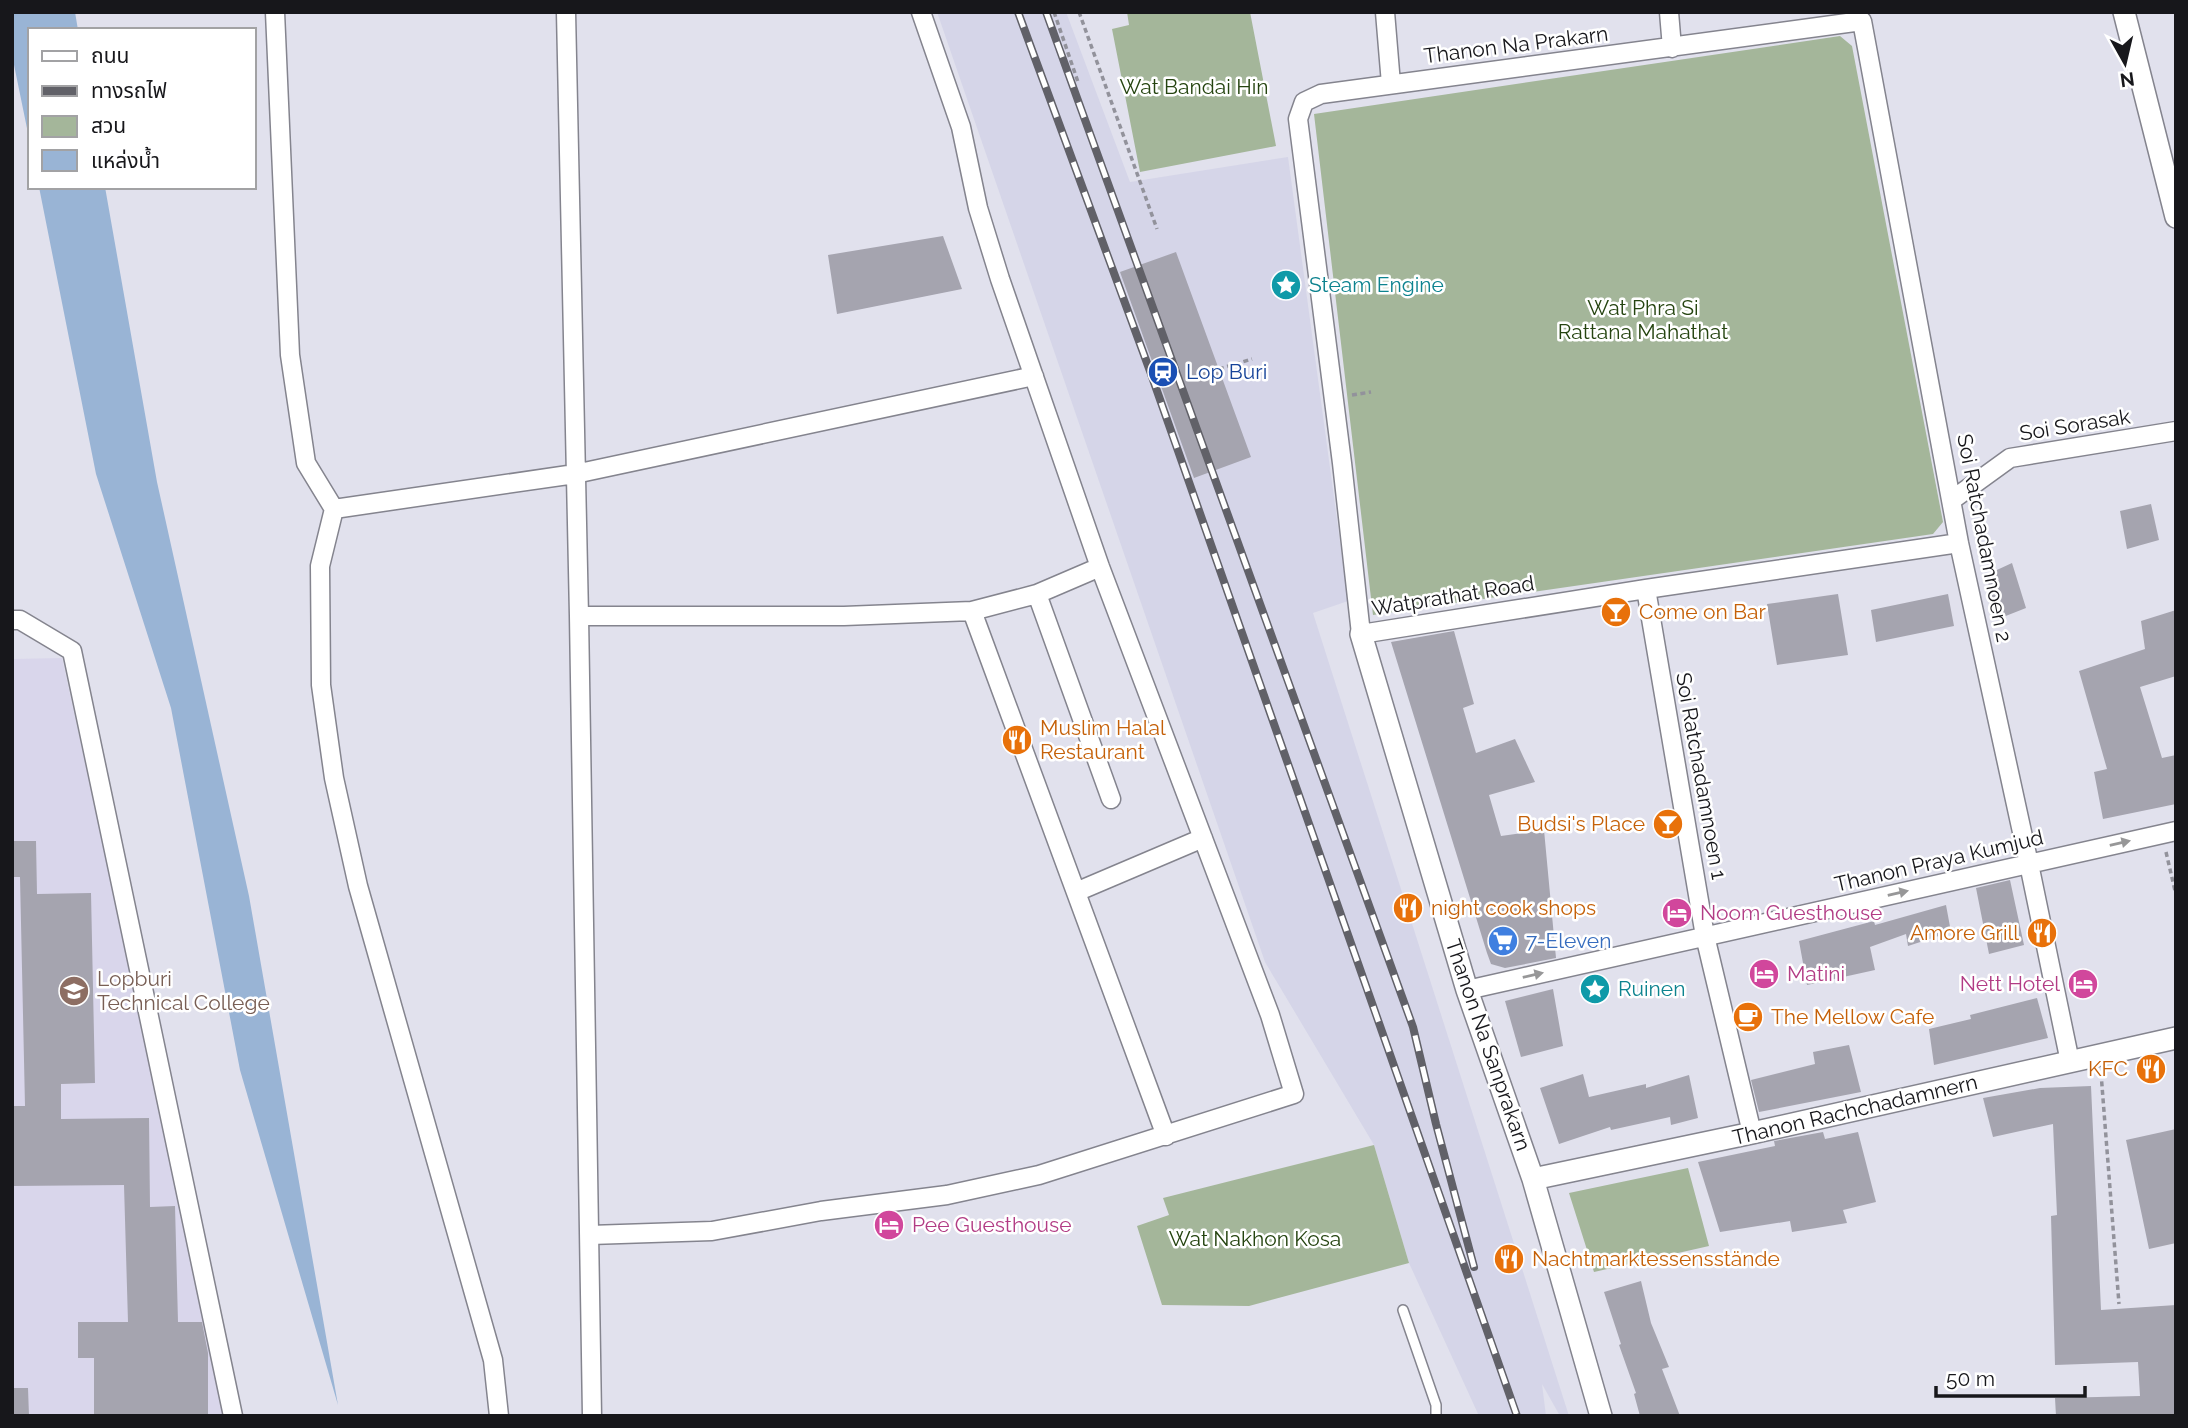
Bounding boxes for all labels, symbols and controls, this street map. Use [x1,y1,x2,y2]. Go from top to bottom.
street label: Thanon Na Prakarn [1422,21,1610,68]
legend [28,28,256,189]
north arrow [2090,28,2160,98]
text: ถนน [91,43,129,68]
text: N [2119,68,2136,92]
park label: Wat Bandai Hin [1119,74,1269,99]
text: ทางรถไฟ [91,78,167,103]
text: สวน [91,113,126,138]
text: แหล่งน้ำ [91,146,160,173]
place icon: Steam Engine [1269,268,1303,302]
place label: Steam Engine [1309,272,1444,297]
park label: Wat Phra Si Rattana Mahathat [1558,295,1728,344]
station icon: Lop Buri [1146,355,1180,389]
place label: Lop Buri [1186,359,1267,384]
street label: Soi Sorasak [2018,403,2132,446]
street label: Soi Ratchadamnoen 2 [1952,432,2017,644]
street label: Watprathat Road [1370,570,1536,621]
bar icon: Come on Bar [1599,595,1633,629]
place label: Come on Bar [1639,599,1766,624]
street label: Soi Ratchadamnoen 1 [1671,671,1732,881]
place label: Muslim Halal Restaurant [1040,715,1166,764]
restaurant icon: Muslim Halal Restaurant [1000,723,1034,757]
bar icon: Budsi's Place [1651,807,1685,841]
place label: Budsi's Place [1517,811,1645,836]
street label: Thanon Praya Kumjud [1832,824,2046,897]
one-way arrow [2109,838,2131,849]
one-way arrow [1887,887,1909,898]
restaurant icon: night cook shops [1391,891,1425,925]
place label: night cook shops [1431,895,1596,920]
hotel icon: Noom Guesthouse [1660,896,1694,930]
place label: Noom Guesthouse [1700,900,1882,925]
restaurant icon: Amore Grill [2025,916,2059,950]
place label: Amore Grill [1910,920,2019,945]
supermarket icon: 7-Eleven [1486,924,1520,958]
place label: 7-Eleven [1526,928,1611,953]
street label: Thanon Na Sanprakarn [1441,936,1536,1154]
hotel icon: Matini [1747,957,1781,991]
place label: Matini [1787,961,1845,986]
place label: Lopburi Technical College [97,966,270,1015]
hotel icon: Nett Hotel [2066,967,2100,1001]
one-way arrow [1522,970,1544,981]
place label: Nett Hotel [1960,971,2060,996]
place icon: Ruinen [1578,972,1612,1006]
school or university icon: Lopburi Technical College [57,974,91,1008]
place label: Ruinen [1618,976,1685,1001]
cafe icon: The Mellow Cafe [1731,1000,1765,1034]
place label: The Mellow Cafe [1771,1004,1934,1029]
restaurant icon: KFC [2134,1052,2168,1086]
place label: KFC [2088,1056,2128,1081]
street label: Thanon Rachchadamnern [1730,1069,1980,1150]
hotel icon: Pee Guesthouse [872,1208,906,1242]
place label: Pee Guesthouse [912,1212,1072,1237]
park label: Wat Nakhon Kosa [1169,1226,1341,1251]
restaurant icon: Nachtmarktessensstände [1492,1242,1526,1276]
place label: Nachtmarktessensstände [1532,1246,1780,1271]
scale bar [1936,1354,2085,1398]
text: 50 m [1946,1366,1995,1391]

